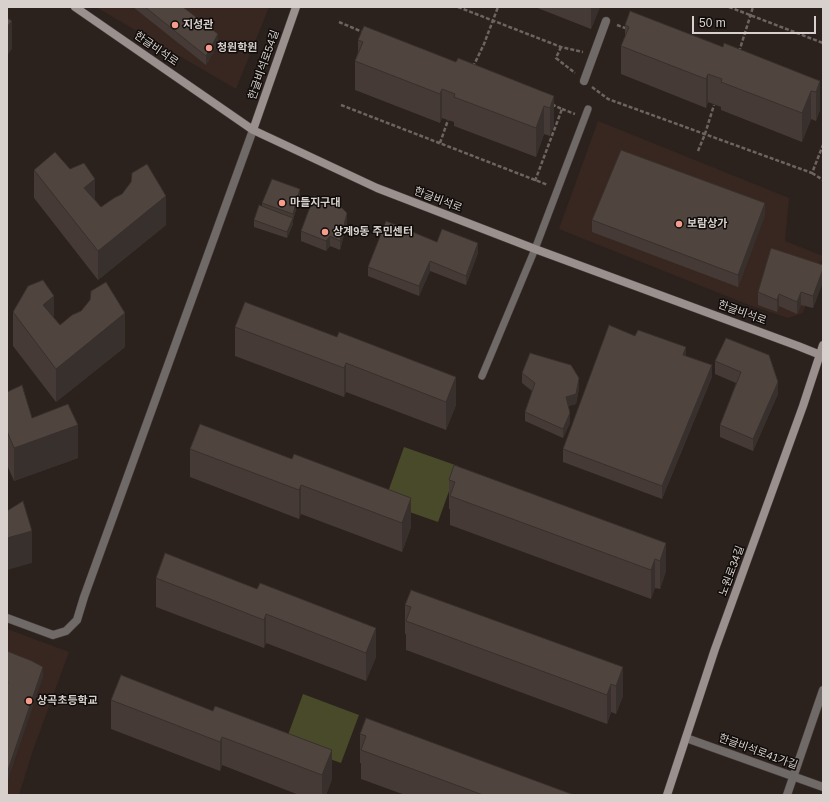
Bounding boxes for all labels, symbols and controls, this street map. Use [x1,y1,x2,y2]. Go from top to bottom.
scale bar [694,8,818,34]
text: 50 m [699,16,726,30]
place label: 지성관 [183,18,213,32]
marker: 지성관 [170,20,180,30]
street label: 한글비석로54길 [246,28,282,102]
street label: 한글비석로 [131,29,181,69]
place label: 청원학원 [217,41,257,55]
marker: 청원학원 [204,43,214,53]
street label: 한글비석로 [412,185,464,215]
place label: 마들지구대 [290,196,341,210]
marker: 마들지구대 [277,198,287,208]
place label: 보람상가 [687,217,727,231]
marker: 보람상가 [674,219,684,229]
place label: 상계9동 주민센터 [333,225,413,239]
marker: 상계9동 주민센터 [320,227,330,237]
street label: 한글비석로 [716,298,768,328]
street label: 노원로34길 [717,544,747,598]
place label: 상곡초등학교 [37,694,98,708]
marker: 상곡초등학교 [24,696,34,706]
street label: 한글비석로41가길 [717,732,799,772]

